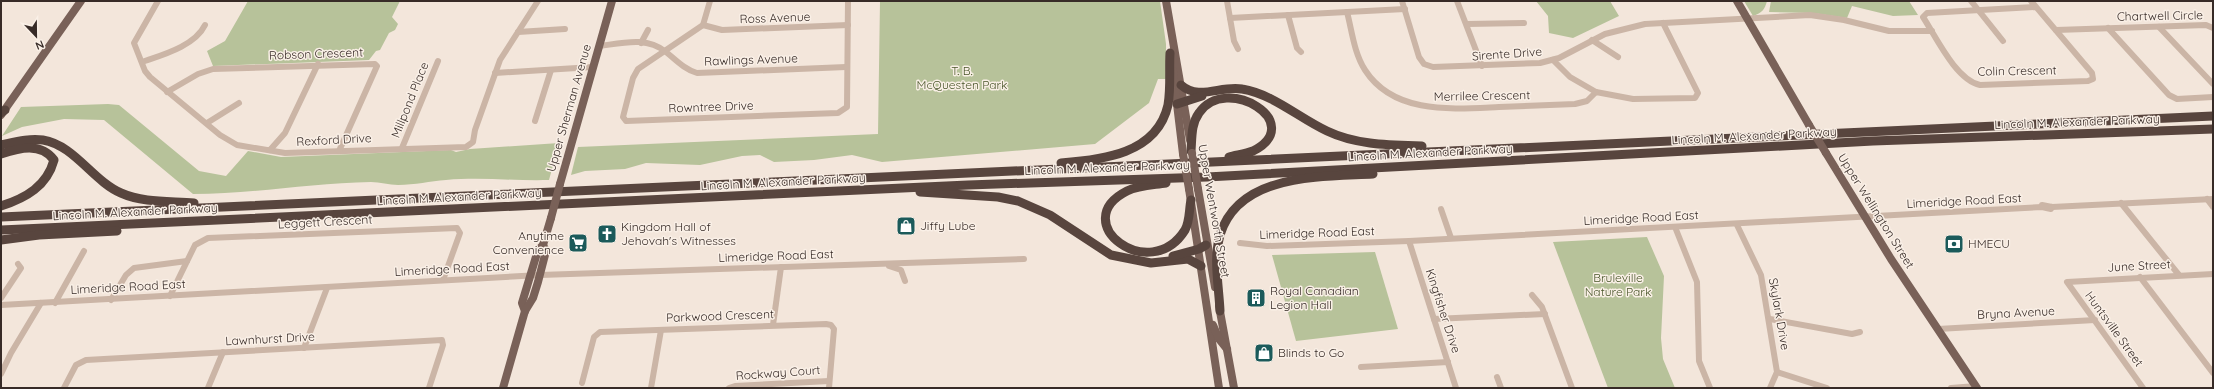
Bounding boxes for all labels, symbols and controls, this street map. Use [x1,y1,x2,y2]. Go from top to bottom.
street label: Chartwell Circle [2117,7,2203,24]
street label: Ross Avenue [739,9,811,26]
north arrow [16,16,56,56]
text: N [33,37,46,53]
street label: Upper Sherman Avenue [543,42,594,173]
street label: Robson Crescent [269,44,363,63]
street label: Sirente Drive [1471,44,1543,63]
street label: Rawlings Avenue [704,50,798,69]
street label: Millpond Place [388,60,432,140]
street label: Colin Crescent [1977,62,2057,79]
park label: T. B. McQuesten Park [916,63,1008,92]
street label: Merrilee Crescent [1434,87,1530,104]
street label: Rowntree Drive [668,98,754,115]
street label: Lincoln M. Alexander Parkway [1994,111,2160,132]
street label: Lincoln M. Alexander Parkway [1671,124,1837,147]
street label: Rexford Drive [296,130,372,149]
street label: Lincoln M. Alexander Parkway [1347,141,1513,164]
street label: Upper Wentworth Street [1195,143,1234,279]
street label: Upper Wellington Street [1835,150,1918,271]
street label: Lincoln M. Alexander Parkway [1024,157,1190,178]
street label: Lincoln M. Alexander Parkway [700,170,866,193]
street label: Lincoln M. Alexander Parkway [376,185,542,208]
street label: Limeridge Road East [1906,190,2022,211]
street label: Lincoln M. Alexander Parkway [52,200,218,223]
street label: Limeridge Road East [1583,207,1699,228]
street label: Leggett Crescent [277,212,373,231]
shop icon: Jiffy Lube [895,215,917,237]
place label: Jiffy Lube [920,218,976,233]
place label: Kingdom Hall of Jehovah's Witnesses [621,219,736,248]
church icon: Kingdom Hall of Jehovah's Witnesses [596,223,618,245]
street label: Limeridge Road East [1259,223,1375,242]
place label: Anytime Convenience [493,228,564,257]
supermarket icon: Anytime Convenience [567,232,589,254]
bank icon: HMECU [1943,233,1965,255]
place label: HMECU [1968,236,2010,251]
street label: Limeridge Road East [718,246,834,265]
street label: June Street [2107,256,2171,275]
street label: Limeridge Road East [394,258,510,279]
street label: Kingfisher Drive [1423,267,1464,355]
park label: Bruleville Nature Park [1585,270,1651,299]
street label: Limeridge Road East [70,276,186,297]
street label: Skylark Drive [1766,277,1793,351]
place label: Royal Canadian Legion Hall [1270,283,1359,312]
building icon: Royal Canadian Legion Hall [1245,287,1267,309]
street label: Huntsville Street [2082,288,2147,369]
street label: Bryna Avenue [1977,303,2055,322]
street label: Parkwood Crescent [666,306,774,325]
street label: Lawnhurst Drive [225,329,315,348]
shop icon: Blinds to Go [1253,342,1275,364]
place label: Blinds to Go [1278,345,1344,360]
street label: Rockway Court [735,362,821,383]

